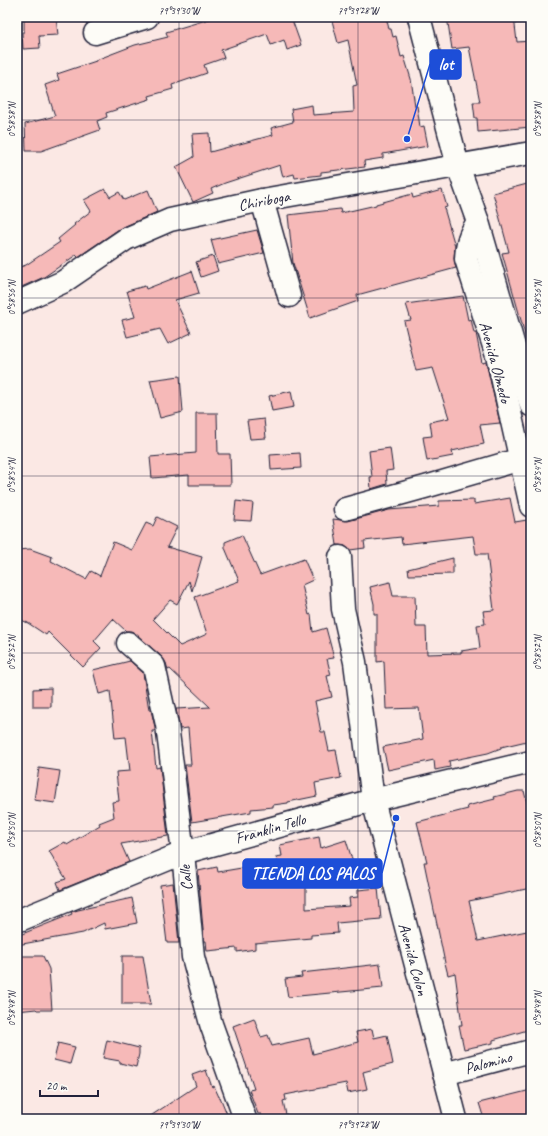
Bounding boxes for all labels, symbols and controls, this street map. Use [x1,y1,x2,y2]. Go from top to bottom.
text: 79°39'30"W [159,4,201,17]
text: 79°39'28"W [338,4,380,17]
callout: lot [430,50,461,79]
text: lot [439,54,456,75]
text: 0°58'58"N [5,101,18,137]
text: 0°58'58"N [531,101,544,137]
street label: Chiriboga [237,186,293,216]
text: 0°58'56"N [5,279,18,315]
text: 0°58'56"N [531,279,544,315]
street label: Avenida Olmedo [475,319,516,407]
text: 0°58'54"N [5,457,18,493]
text: 0°58'54"N [531,457,544,493]
text: 0°58'52"N [5,634,18,670]
text: 0°58'52"N [531,634,544,670]
street label: Franklin Tello [233,809,309,849]
text: 0°58'50"N [5,812,18,848]
text: 0°58'50"N [531,812,544,848]
callout: TIENDA LOS PALOS [243,859,382,888]
street label: Calle [175,863,197,891]
text: TIENDA LOS PALOS [251,863,377,884]
street label: Avenida Colon [394,921,432,998]
text: 0°58'48"N [5,990,18,1026]
text: 0°58'48"N [531,990,544,1026]
street label: Palomino [463,1047,515,1079]
scale bar [40,1072,98,1098]
text: 20 m [46,1078,68,1094]
text: 79°39'30"W [159,1118,201,1131]
text: 79°39'28"W [338,1118,380,1131]

